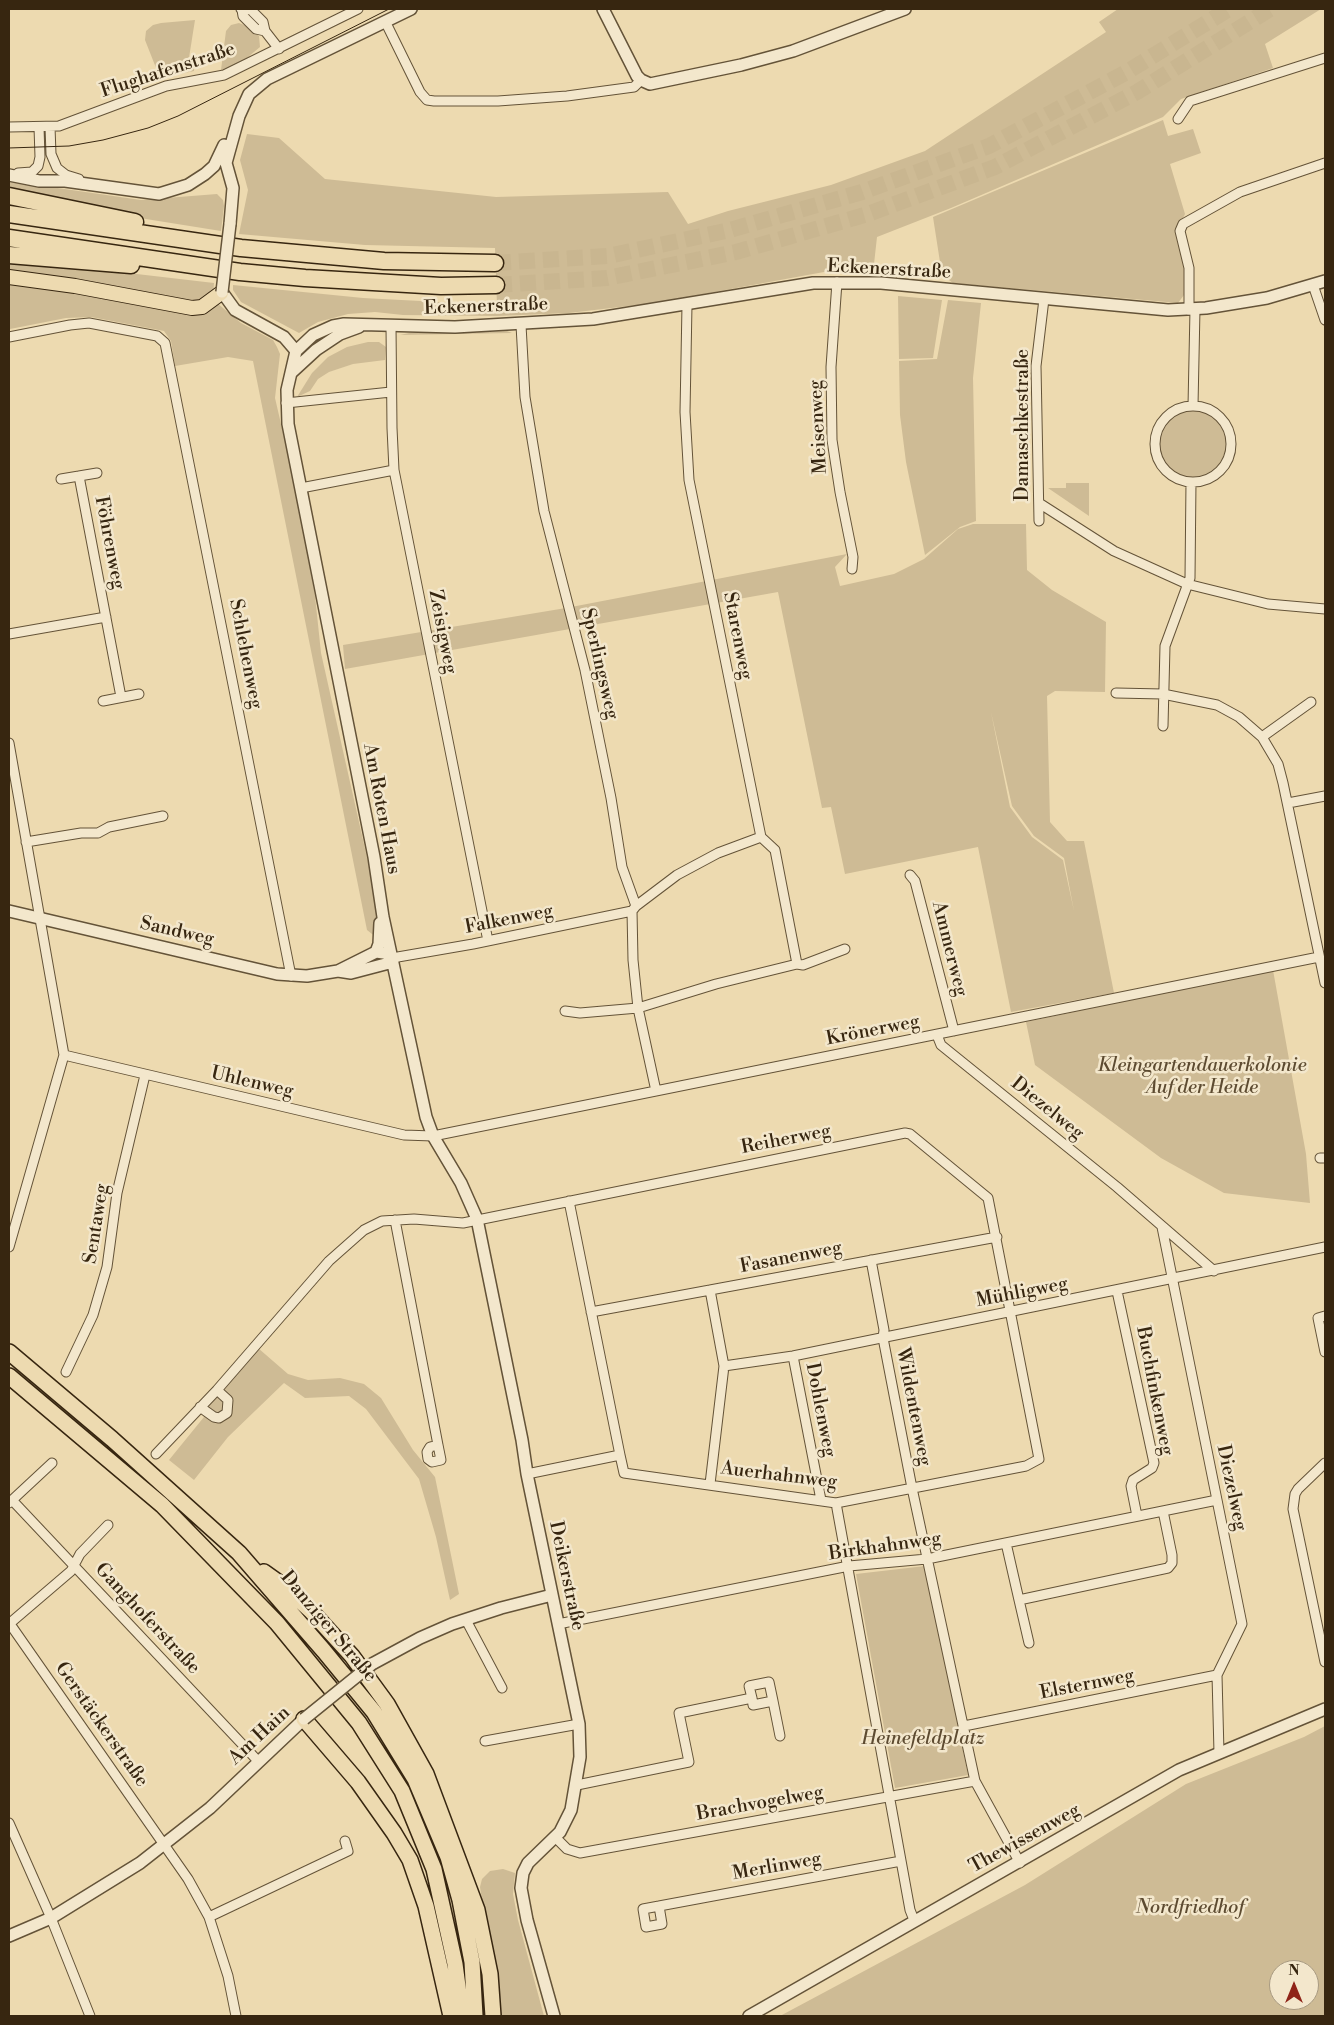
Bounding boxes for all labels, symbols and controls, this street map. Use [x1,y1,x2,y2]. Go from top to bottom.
street label: Flughafenstraße [98,38,238,104]
street label: Eckenerstraße [826,255,952,285]
street label: Eckenerstraße [423,293,549,321]
street label: Damaschkestraße [1012,349,1034,501]
street label: Meisenweg [805,379,833,475]
street label: Föhrenweg [89,494,129,592]
street label: Zeisigweg [423,588,461,676]
street label: Starenweg [717,590,757,682]
street label: Schlehenweg [223,597,267,711]
street label: Sperlingsweg [575,606,623,722]
street label: Am Roten Haus [357,742,405,876]
street label: Ammerweg [926,899,972,999]
street label: Falkenweg [463,900,555,940]
street label: Sandweg [138,912,216,952]
street label: Krönerweg [824,1011,922,1051]
park label: Kleingartendauerkolonie Auf der Heide [1098,1055,1306,1099]
street label: Uhlenweg [208,1062,296,1104]
street label: Diezelweg [1006,1073,1088,1145]
street label: Reiherweg [739,1120,833,1160]
street label: Sentaweg [79,1182,115,1266]
street label: Fasanenweg [738,1237,844,1279]
street label: Mühligweg [974,1273,1070,1313]
street label: Buchfinkenweg [1130,1325,1178,1457]
street label: Wildentenweg [890,1346,936,1468]
street label: Dohlenweg [800,1361,840,1459]
street label: Diezelweg [1211,1443,1251,1533]
street label: Auerhahnweg [719,1458,839,1494]
street label: Deikerstraße [543,1519,589,1633]
street label: Birkhahnweg [827,1528,943,1566]
street label: Ganghoferstraße [90,1559,204,1679]
street label: Danziger Straße [275,1567,381,1687]
street label: Gerstäckerstraße [49,1658,153,1792]
street label: Elsternweg [1038,1665,1136,1705]
street label: Am Hain [224,1702,296,1770]
park label: Heinefeldplatz [861,1728,985,1750]
street label: Brachvogelweg [695,1782,825,1826]
street label: Thewissenweg [966,1799,1084,1879]
street label: Merlinweg [731,1848,823,1886]
park label: Nordfriedhof [1136,1897,1244,1919]
north arrow [1269,1960,1319,2010]
text: N [1288,1962,1300,1980]

